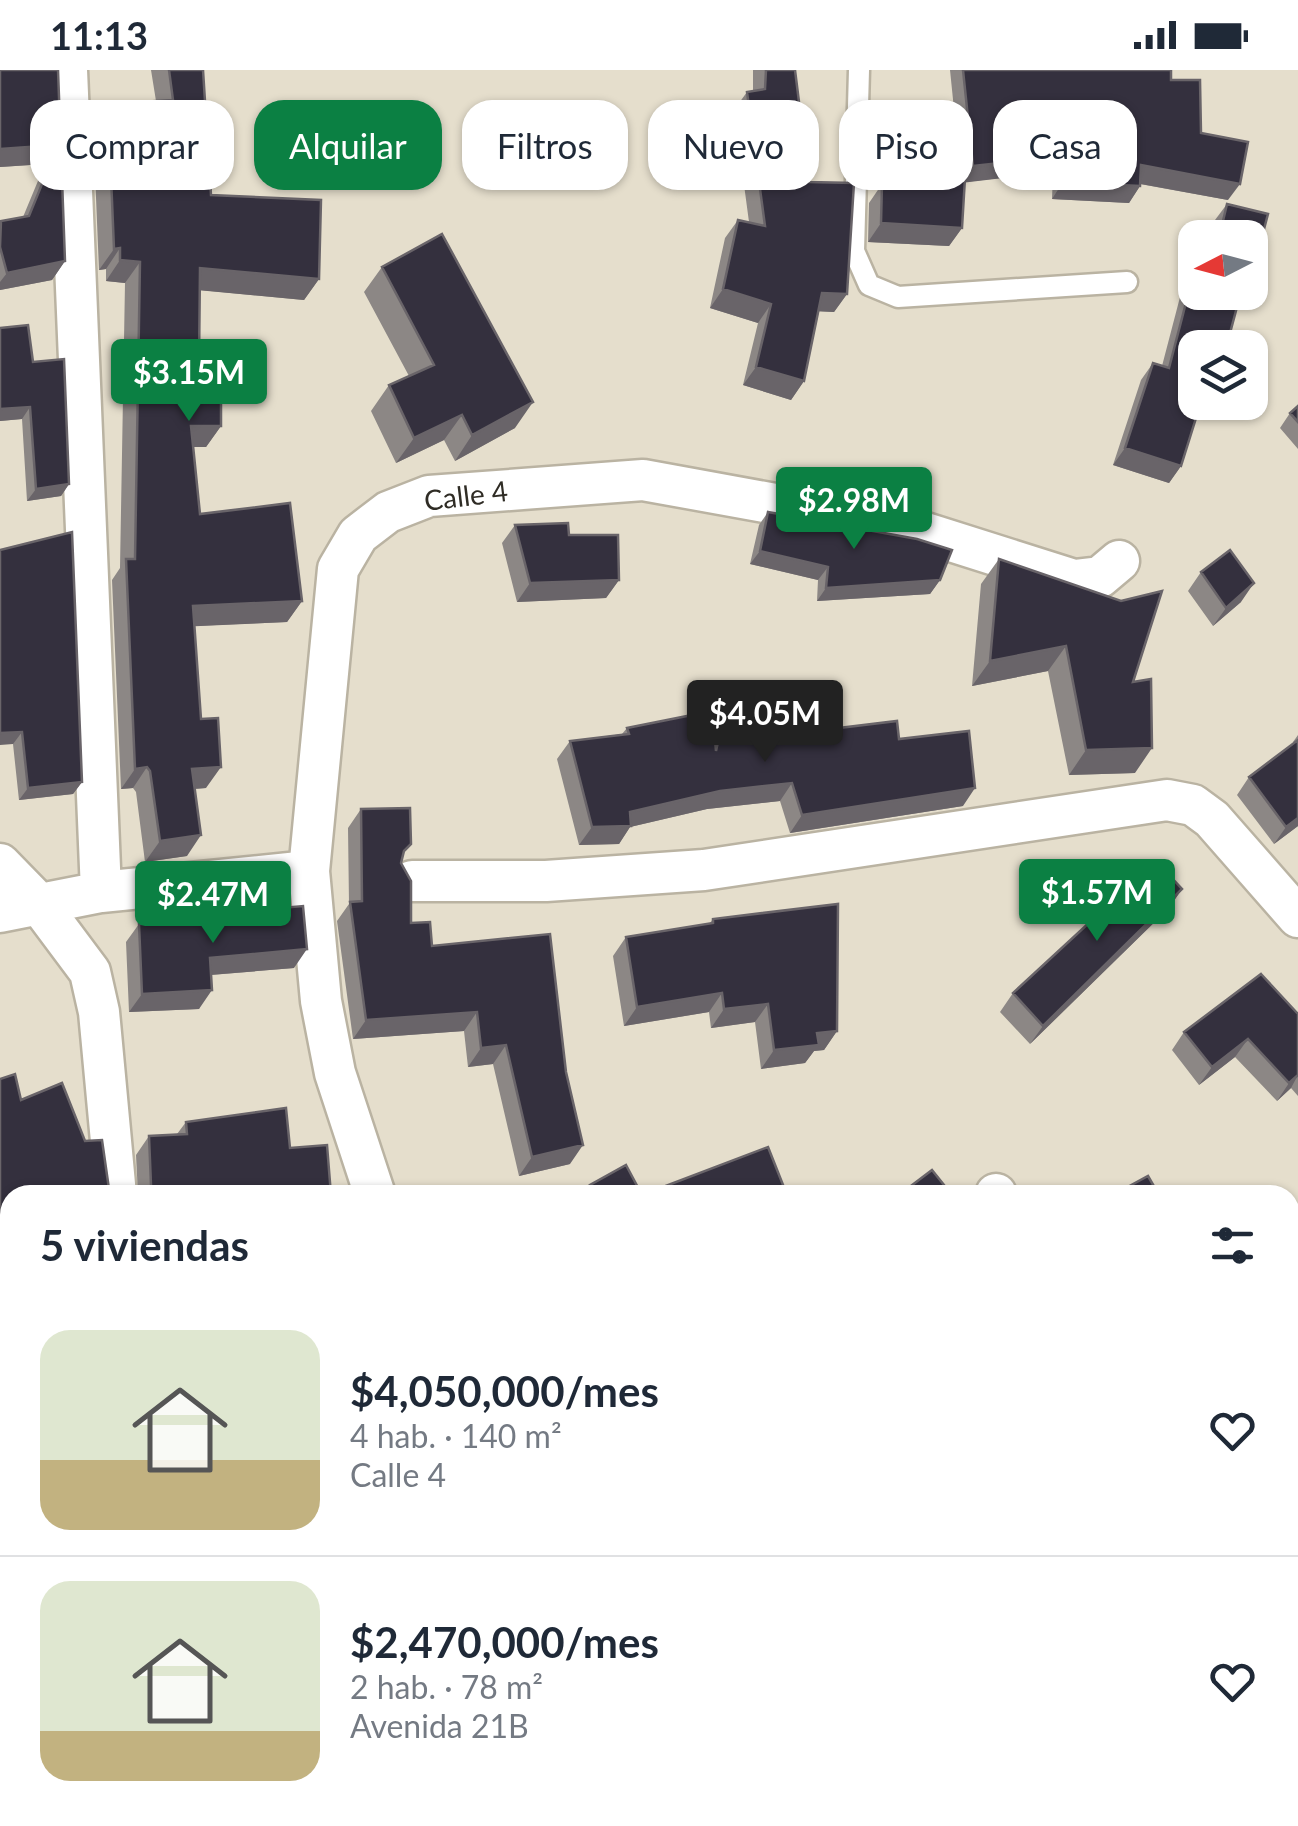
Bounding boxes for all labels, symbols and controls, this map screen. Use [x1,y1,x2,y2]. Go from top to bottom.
text: 11:13 [50,12,148,58]
chip: Comprar [30,100,234,190]
chip: Alquilar [254,100,442,190]
chip: Filtros [462,100,628,190]
chip: Nuevo [648,100,819,190]
chip: Piso [839,100,973,190]
chip: Casa [993,100,1137,190]
north arrow [1178,220,1268,310]
map controls [1178,220,1268,420]
button: layers [1178,330,1268,420]
pin: $3.15M [108,339,270,424]
text: $3.15M [133,352,245,391]
pin: $2.98M [773,467,935,552]
street label: Calle 4 [422,473,510,517]
text: $2.98M [798,480,910,519]
pin: $4.05M [684,680,846,765]
text: $4.05M [709,693,821,732]
pin: $1.57M [1016,859,1178,944]
pin: $2.47M [132,861,294,946]
text: $1.57M [1041,872,1153,911]
text: $2.47M [157,874,269,913]
icon: filters [1205,1218,1260,1273]
text: 5 viviendas [40,1220,249,1270]
text: $4,050,000/mes [350,1366,659,1416]
icon: home [120,1370,240,1490]
icon: heart [1205,1403,1260,1458]
text: 4 hab. · 140 m² [350,1416,562,1455]
text: Calle 4 [350,1455,446,1494]
text: $2,470,000/mes [350,1617,659,1667]
icon: home [120,1621,240,1741]
icon: heart [1205,1654,1260,1709]
text: 2 hab. · 78 m² [350,1667,543,1706]
text: Avenida 21B [350,1706,529,1745]

